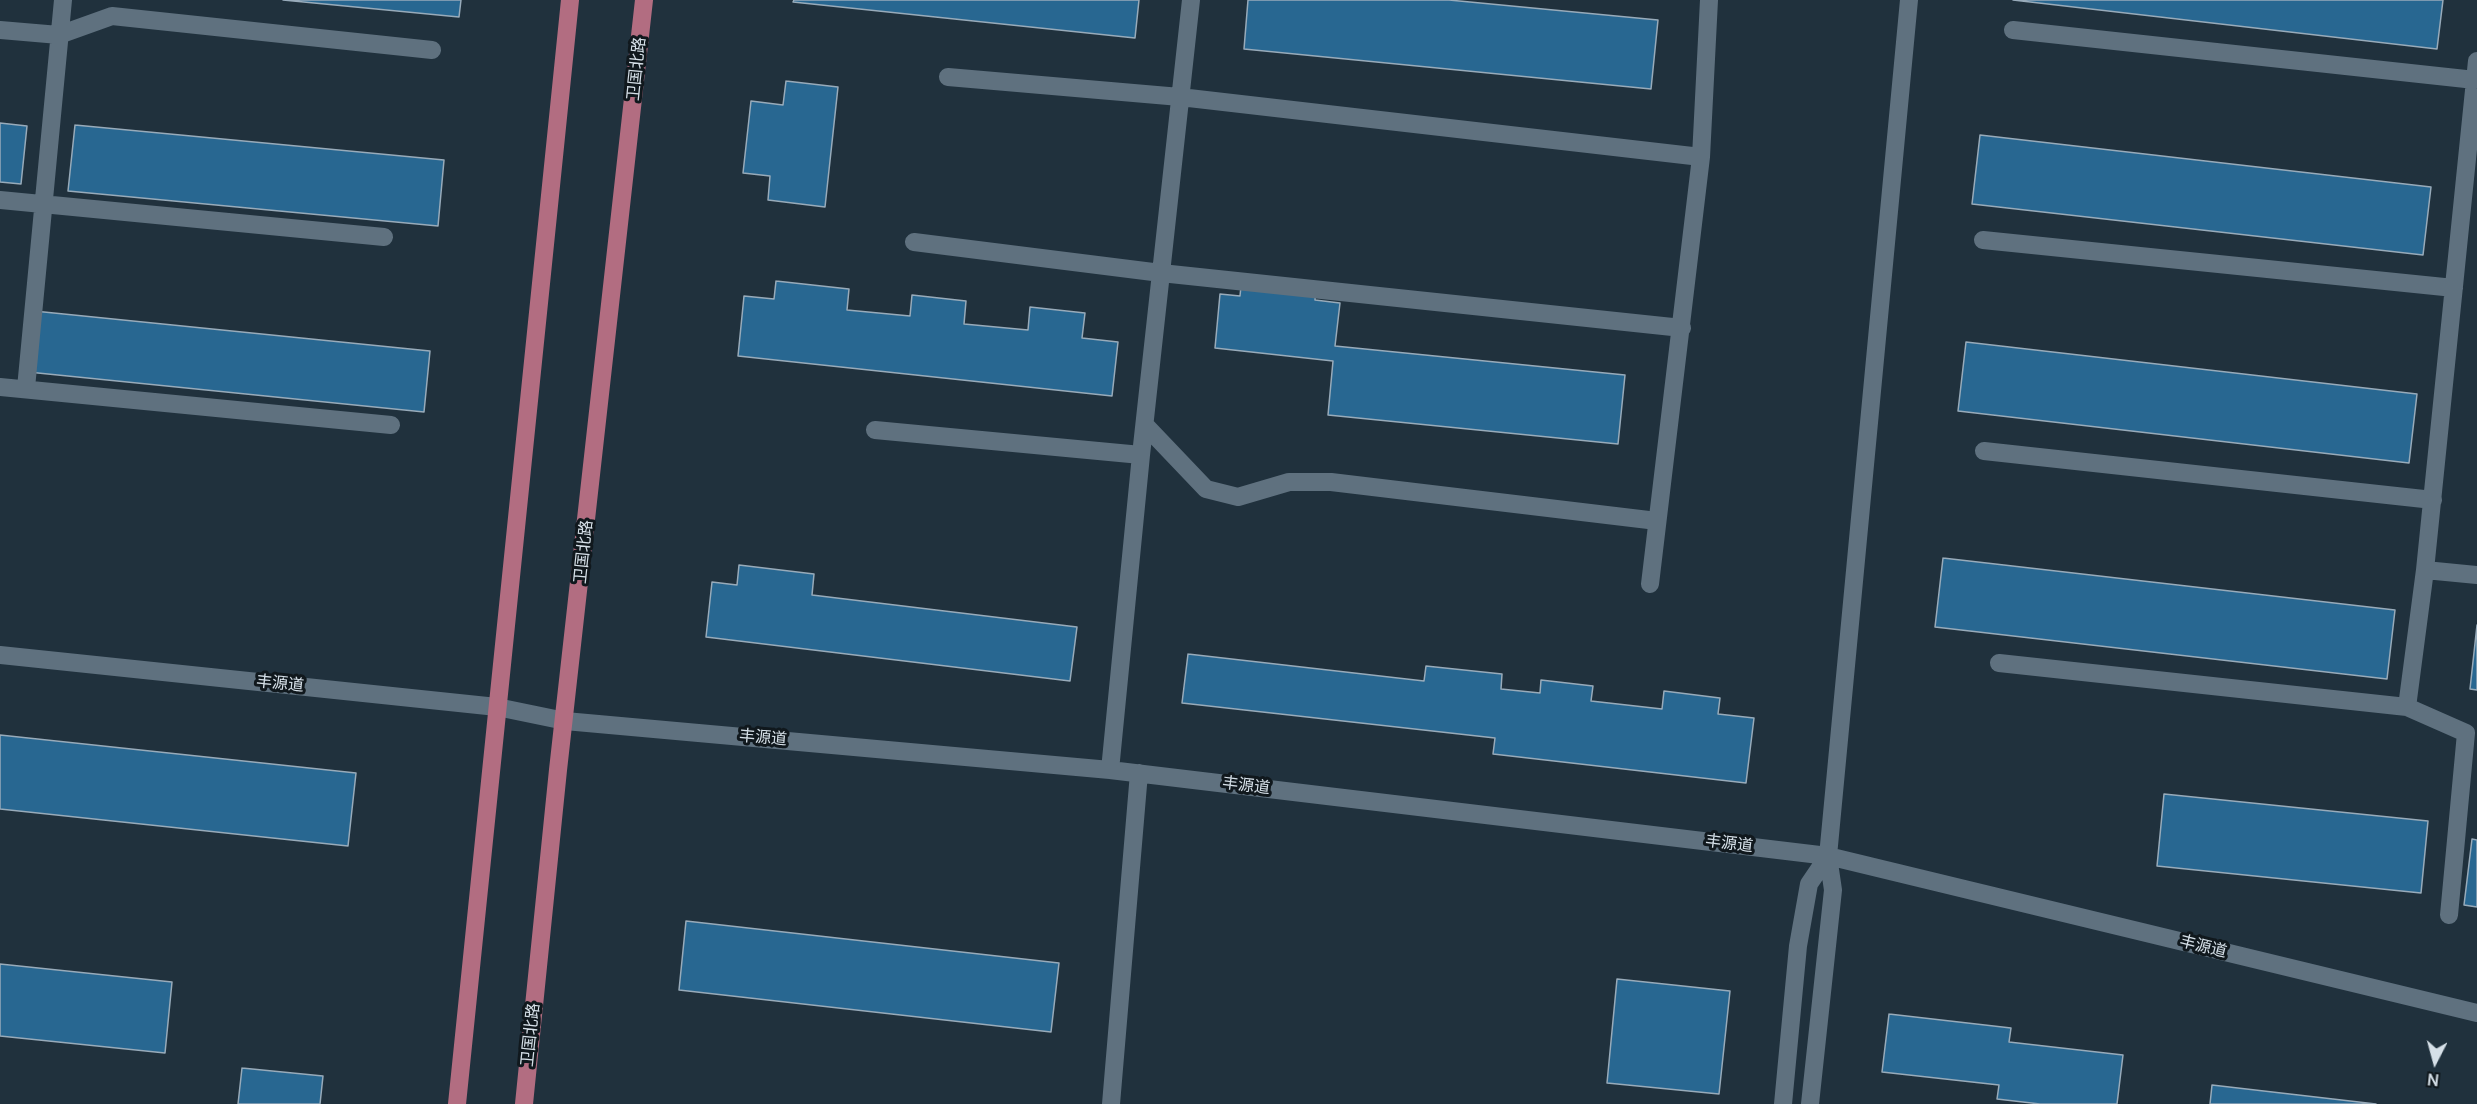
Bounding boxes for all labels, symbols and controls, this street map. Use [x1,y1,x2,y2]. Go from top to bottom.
street label: 卫国北路 [624,36,650,102]
street label: 卫国北路 [571,519,597,585]
street label: 丰源道 [255,672,305,696]
street label: 丰源道 [738,726,788,750]
street label: 丰源道 [1221,774,1271,798]
street label: 丰源道 [1704,832,1754,856]
street label: 丰源道 [2177,932,2229,962]
street label: 卫国北路 [518,1002,544,1068]
north arrow [2405,1032,2465,1092]
text: N [2426,1068,2440,1091]

